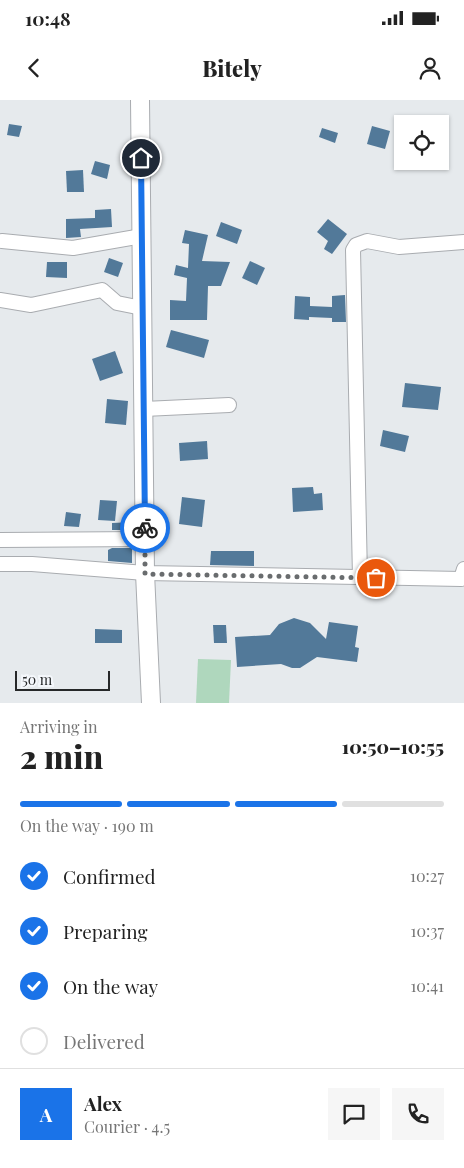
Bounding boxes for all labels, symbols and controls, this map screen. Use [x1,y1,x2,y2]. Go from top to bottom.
text: 10:48 [25,5,71,31]
text: Bitely [202,53,262,83]
icon: back [20,54,48,82]
icon: person [416,54,444,82]
map controls [394,115,449,170]
button: locate [394,115,449,170]
pin [120,137,162,179]
icon: home [127,144,155,172]
courier [120,503,170,553]
icon: bike [131,514,159,542]
pin [355,557,397,599]
icon: bag [362,564,390,592]
scale bar [15,668,110,691]
text: 50 m [22,670,52,689]
text: Arriving in [20,716,98,737]
text: 10:50–10:55 [342,733,444,759]
text: 2 min [20,734,103,777]
text: On the way · 190 m [20,815,154,836]
icon: check [20,862,48,890]
text: Confirmed [63,863,156,889]
text: 10:27 [410,865,444,886]
icon: check [20,917,48,945]
text: Preparing [63,918,148,944]
text: 10:37 [411,920,444,941]
icon: check [20,972,48,1000]
text: On the way [63,973,158,999]
text: 10:41 [410,975,444,996]
text: Delivered [63,1028,145,1054]
button: chat [328,1088,380,1140]
button: phone [392,1088,444,1140]
text: Alex [84,1090,122,1116]
text: A [40,1101,52,1127]
text: Courier · 4.5 [84,1116,170,1137]

